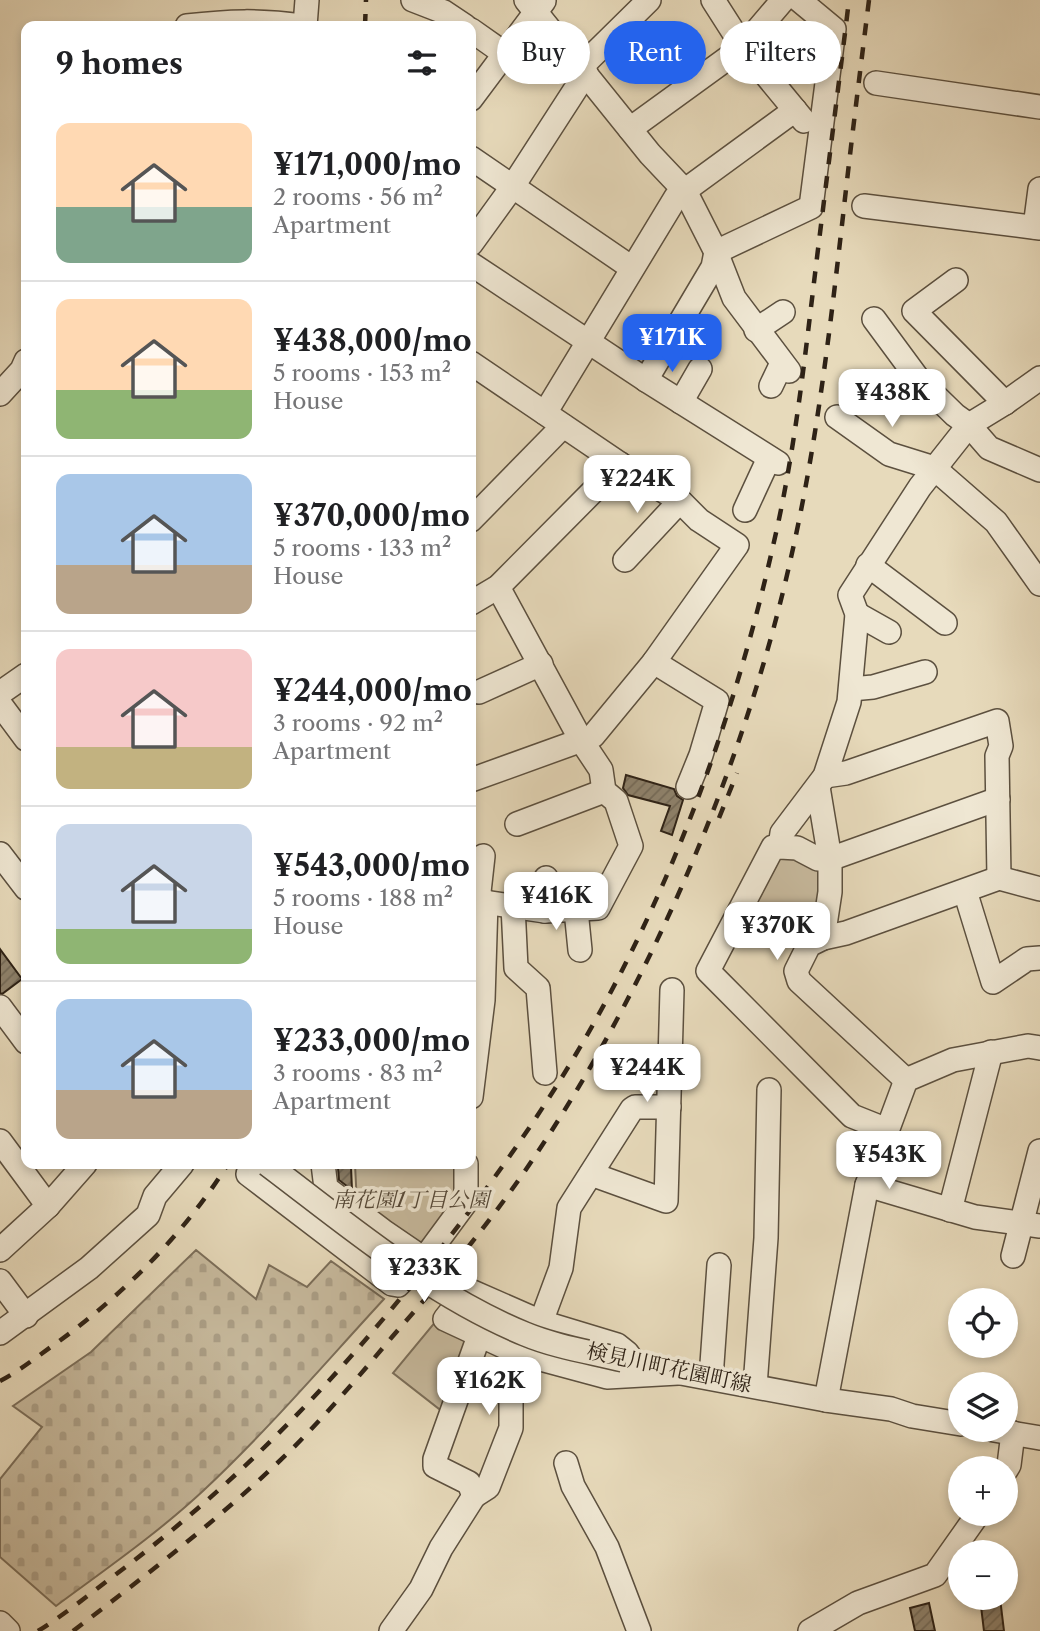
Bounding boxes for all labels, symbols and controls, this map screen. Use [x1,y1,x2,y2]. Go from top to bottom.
chip: Buy [497,21,590,84]
chip: Rent [604,21,706,84]
chip: Filters [720,21,841,84]
icon: filters [403,44,441,82]
text: 9 homes [56,45,183,82]
text: ¥171,000/mo [273,146,461,183]
icon: home [112,151,196,235]
text: 2 rooms · 56 m² [273,183,443,211]
text: Apartment [273,211,391,239]
pin: ¥171K [623,314,721,374]
text: ¥438,000/mo [273,322,472,359]
text: ¥171K [639,323,705,351]
icon: home [112,327,196,411]
text: 5 rooms · 153 m² [273,359,451,387]
pin: ¥438K [843,370,941,429]
text: ¥438K [855,378,929,406]
text: House [273,387,343,415]
pin: ¥224K [588,456,686,515]
text: ¥224K [600,464,674,492]
text: ¥370,000/mo [273,497,470,534]
icon: home [112,502,196,586]
text: 5 rooms · 133 m² [273,534,451,562]
text: House [273,562,343,590]
text: ¥244,000/mo [273,672,472,709]
icon: home [112,677,196,761]
text: 3 rooms · 92 m² [273,709,443,737]
text: Apartment [273,737,391,765]
text: ¥543,000/mo [273,847,470,884]
icon: home [112,852,196,936]
pin: ¥416K [507,872,605,932]
text: ¥416K [520,881,592,909]
text: 5 rooms · 188 m² [273,884,453,912]
pin: ¥370K [728,902,826,962]
text: ¥370K [740,911,814,939]
text: House [273,912,343,940]
text: ¥233,000/mo [273,1022,470,1059]
icon: home [112,1027,196,1111]
pin: ¥244K [598,1044,696,1104]
text: ¥244K [610,1053,684,1081]
text: 3 rooms · 83 m² [273,1059,443,1087]
text: Apartment [273,1087,391,1115]
pin: ¥543K [840,1132,938,1191]
text: ¥543K [852,1140,926,1168]
park label: 南花園1丁目公園 [333,1187,492,1212]
pin: ¥233K [375,1244,473,1304]
text: ¥233K [387,1253,461,1281]
map controls [948,1288,1018,1610]
button: locate [948,1288,1018,1358]
street label: 検見川町花園町線 [584,1338,754,1397]
pin: ¥162K [440,1358,538,1417]
text: ¥162K [453,1366,525,1394]
button: layers [948,1372,1018,1442]
button: + [948,1456,1018,1526]
button: − [948,1540,1018,1610]

